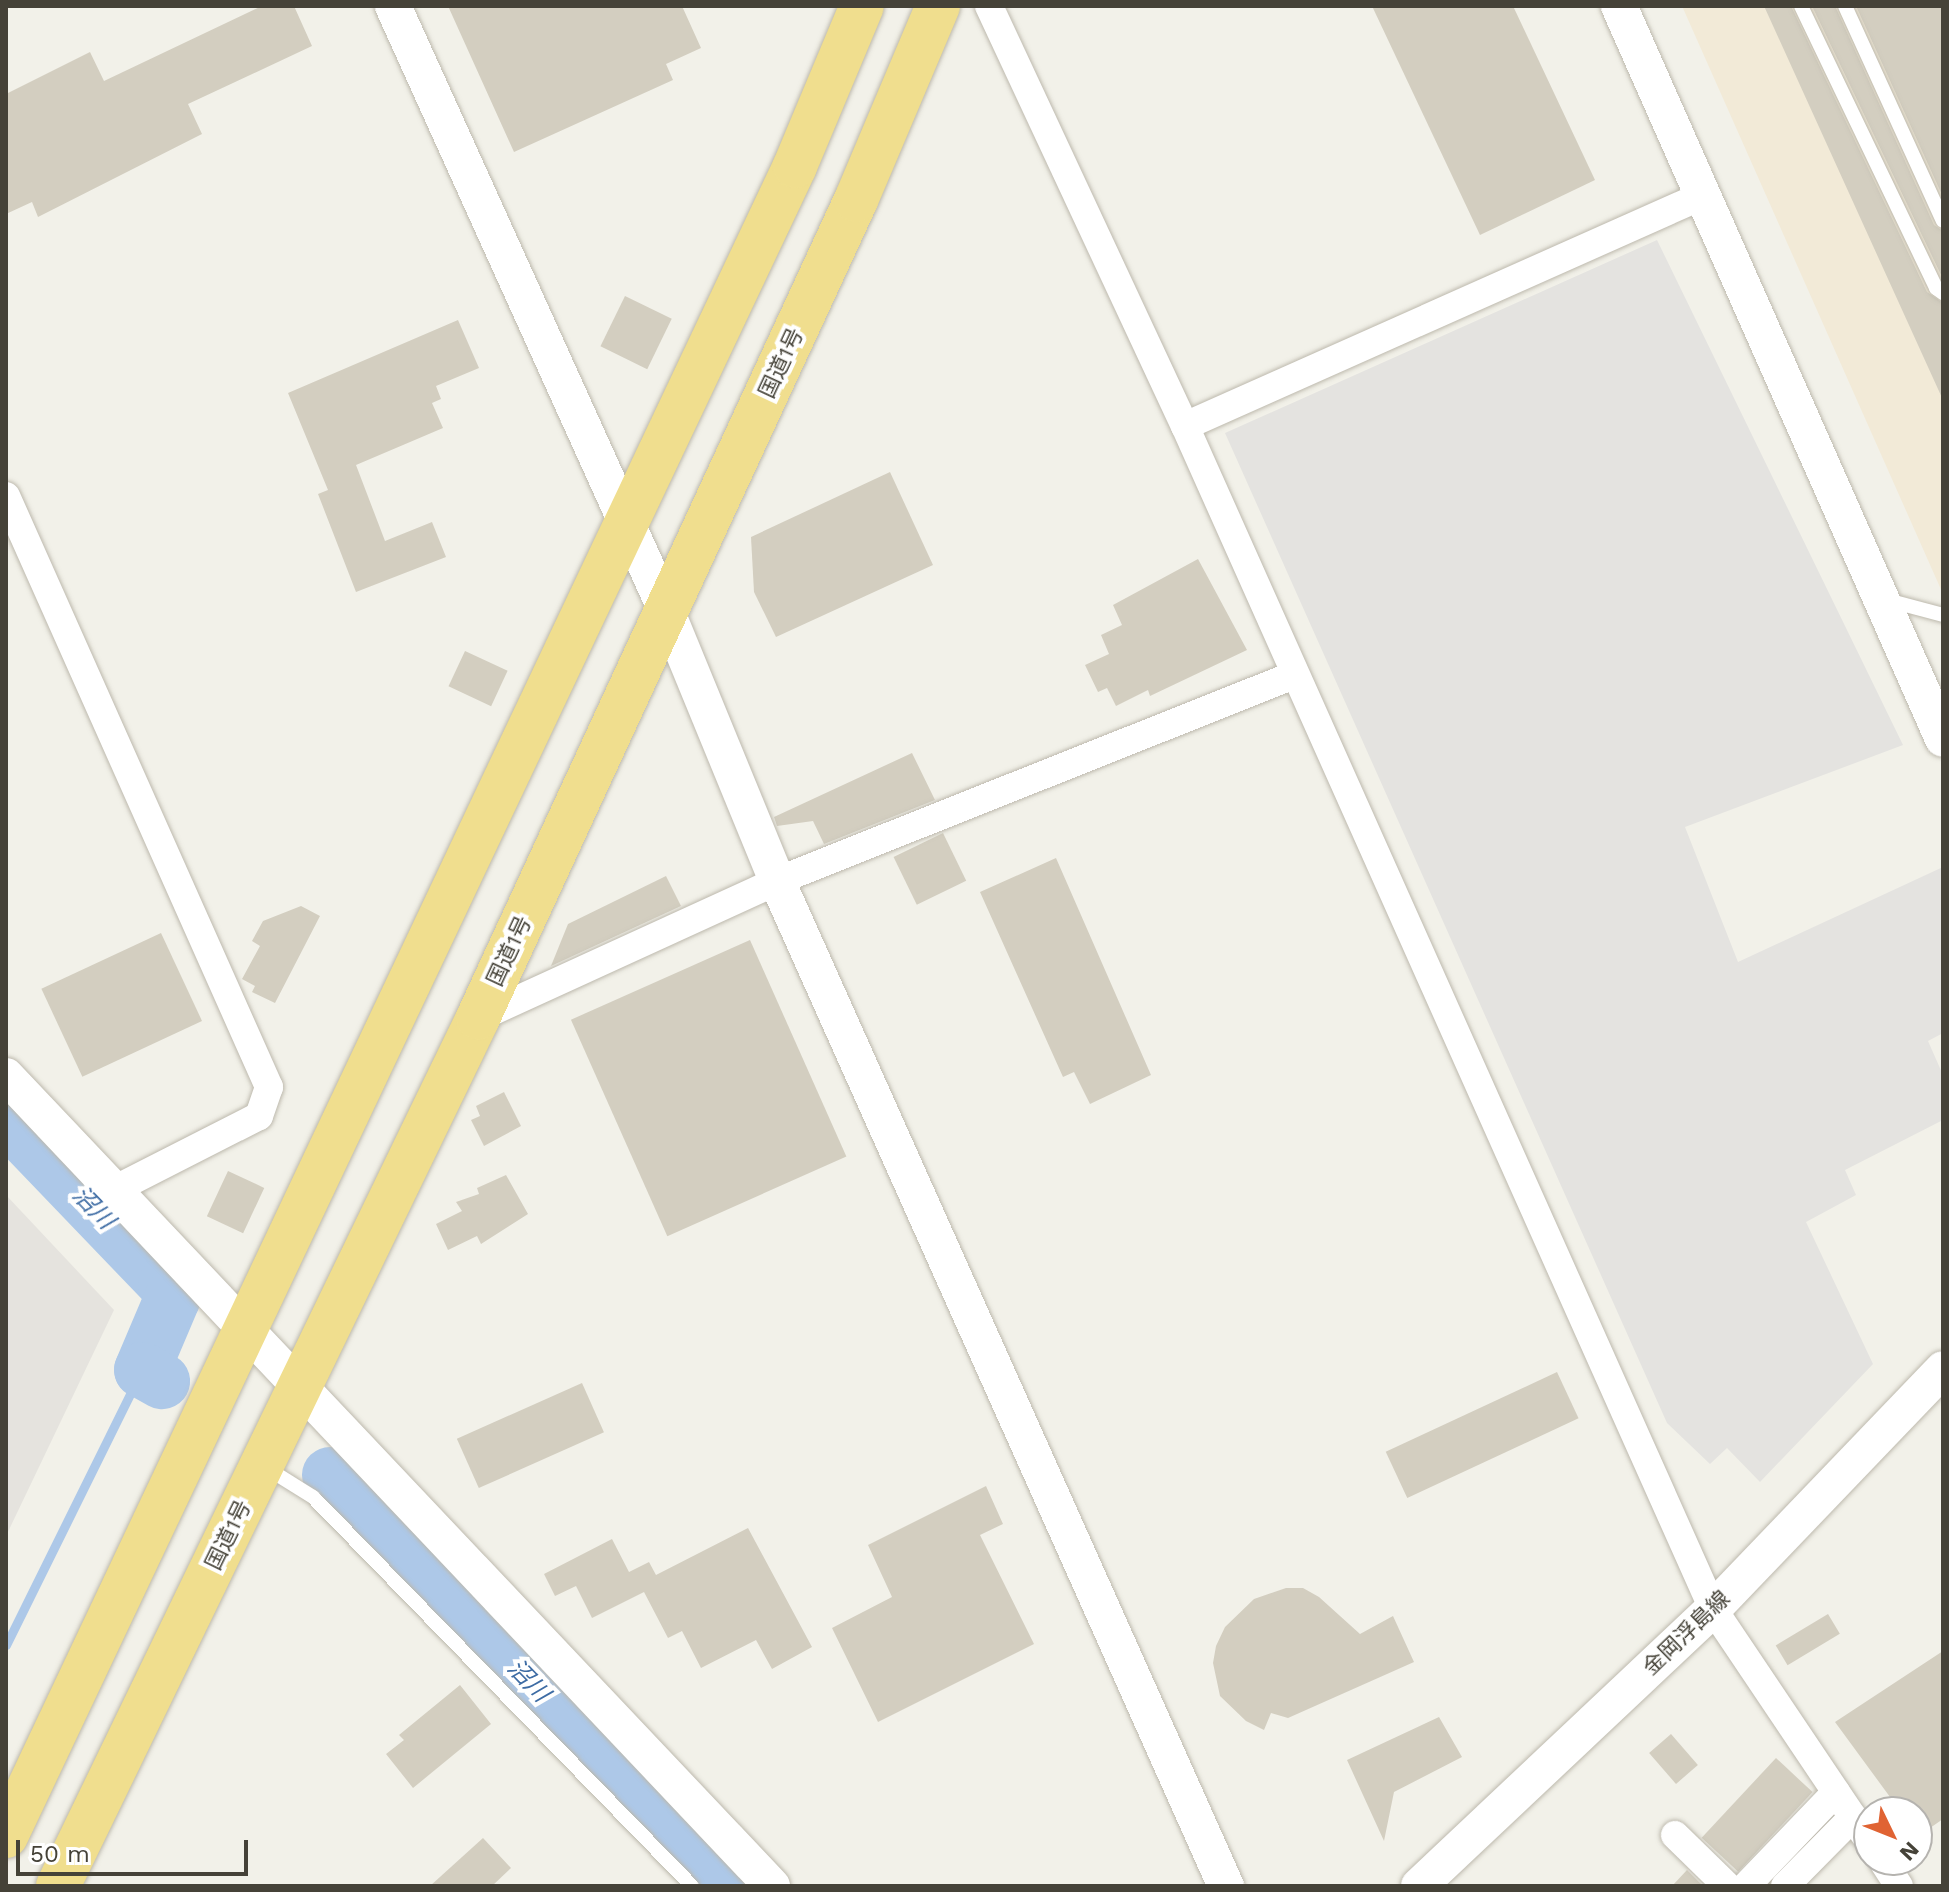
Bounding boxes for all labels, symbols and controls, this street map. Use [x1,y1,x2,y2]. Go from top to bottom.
street label: 国道1号 [753,324,809,402]
street label: 国道1号 [481,912,537,990]
water label: 沼川 [66,1181,120,1235]
street label: 国道1号 [200,1496,256,1574]
street label: 金岡浮島線 [1637,1585,1735,1681]
water label: 沼川 [501,1654,555,1708]
north arrow [1853,1796,1933,1876]
scale bar [20,1824,252,1874]
text: N [1895,1837,1924,1866]
text: 50 m [30,1840,90,1868]

